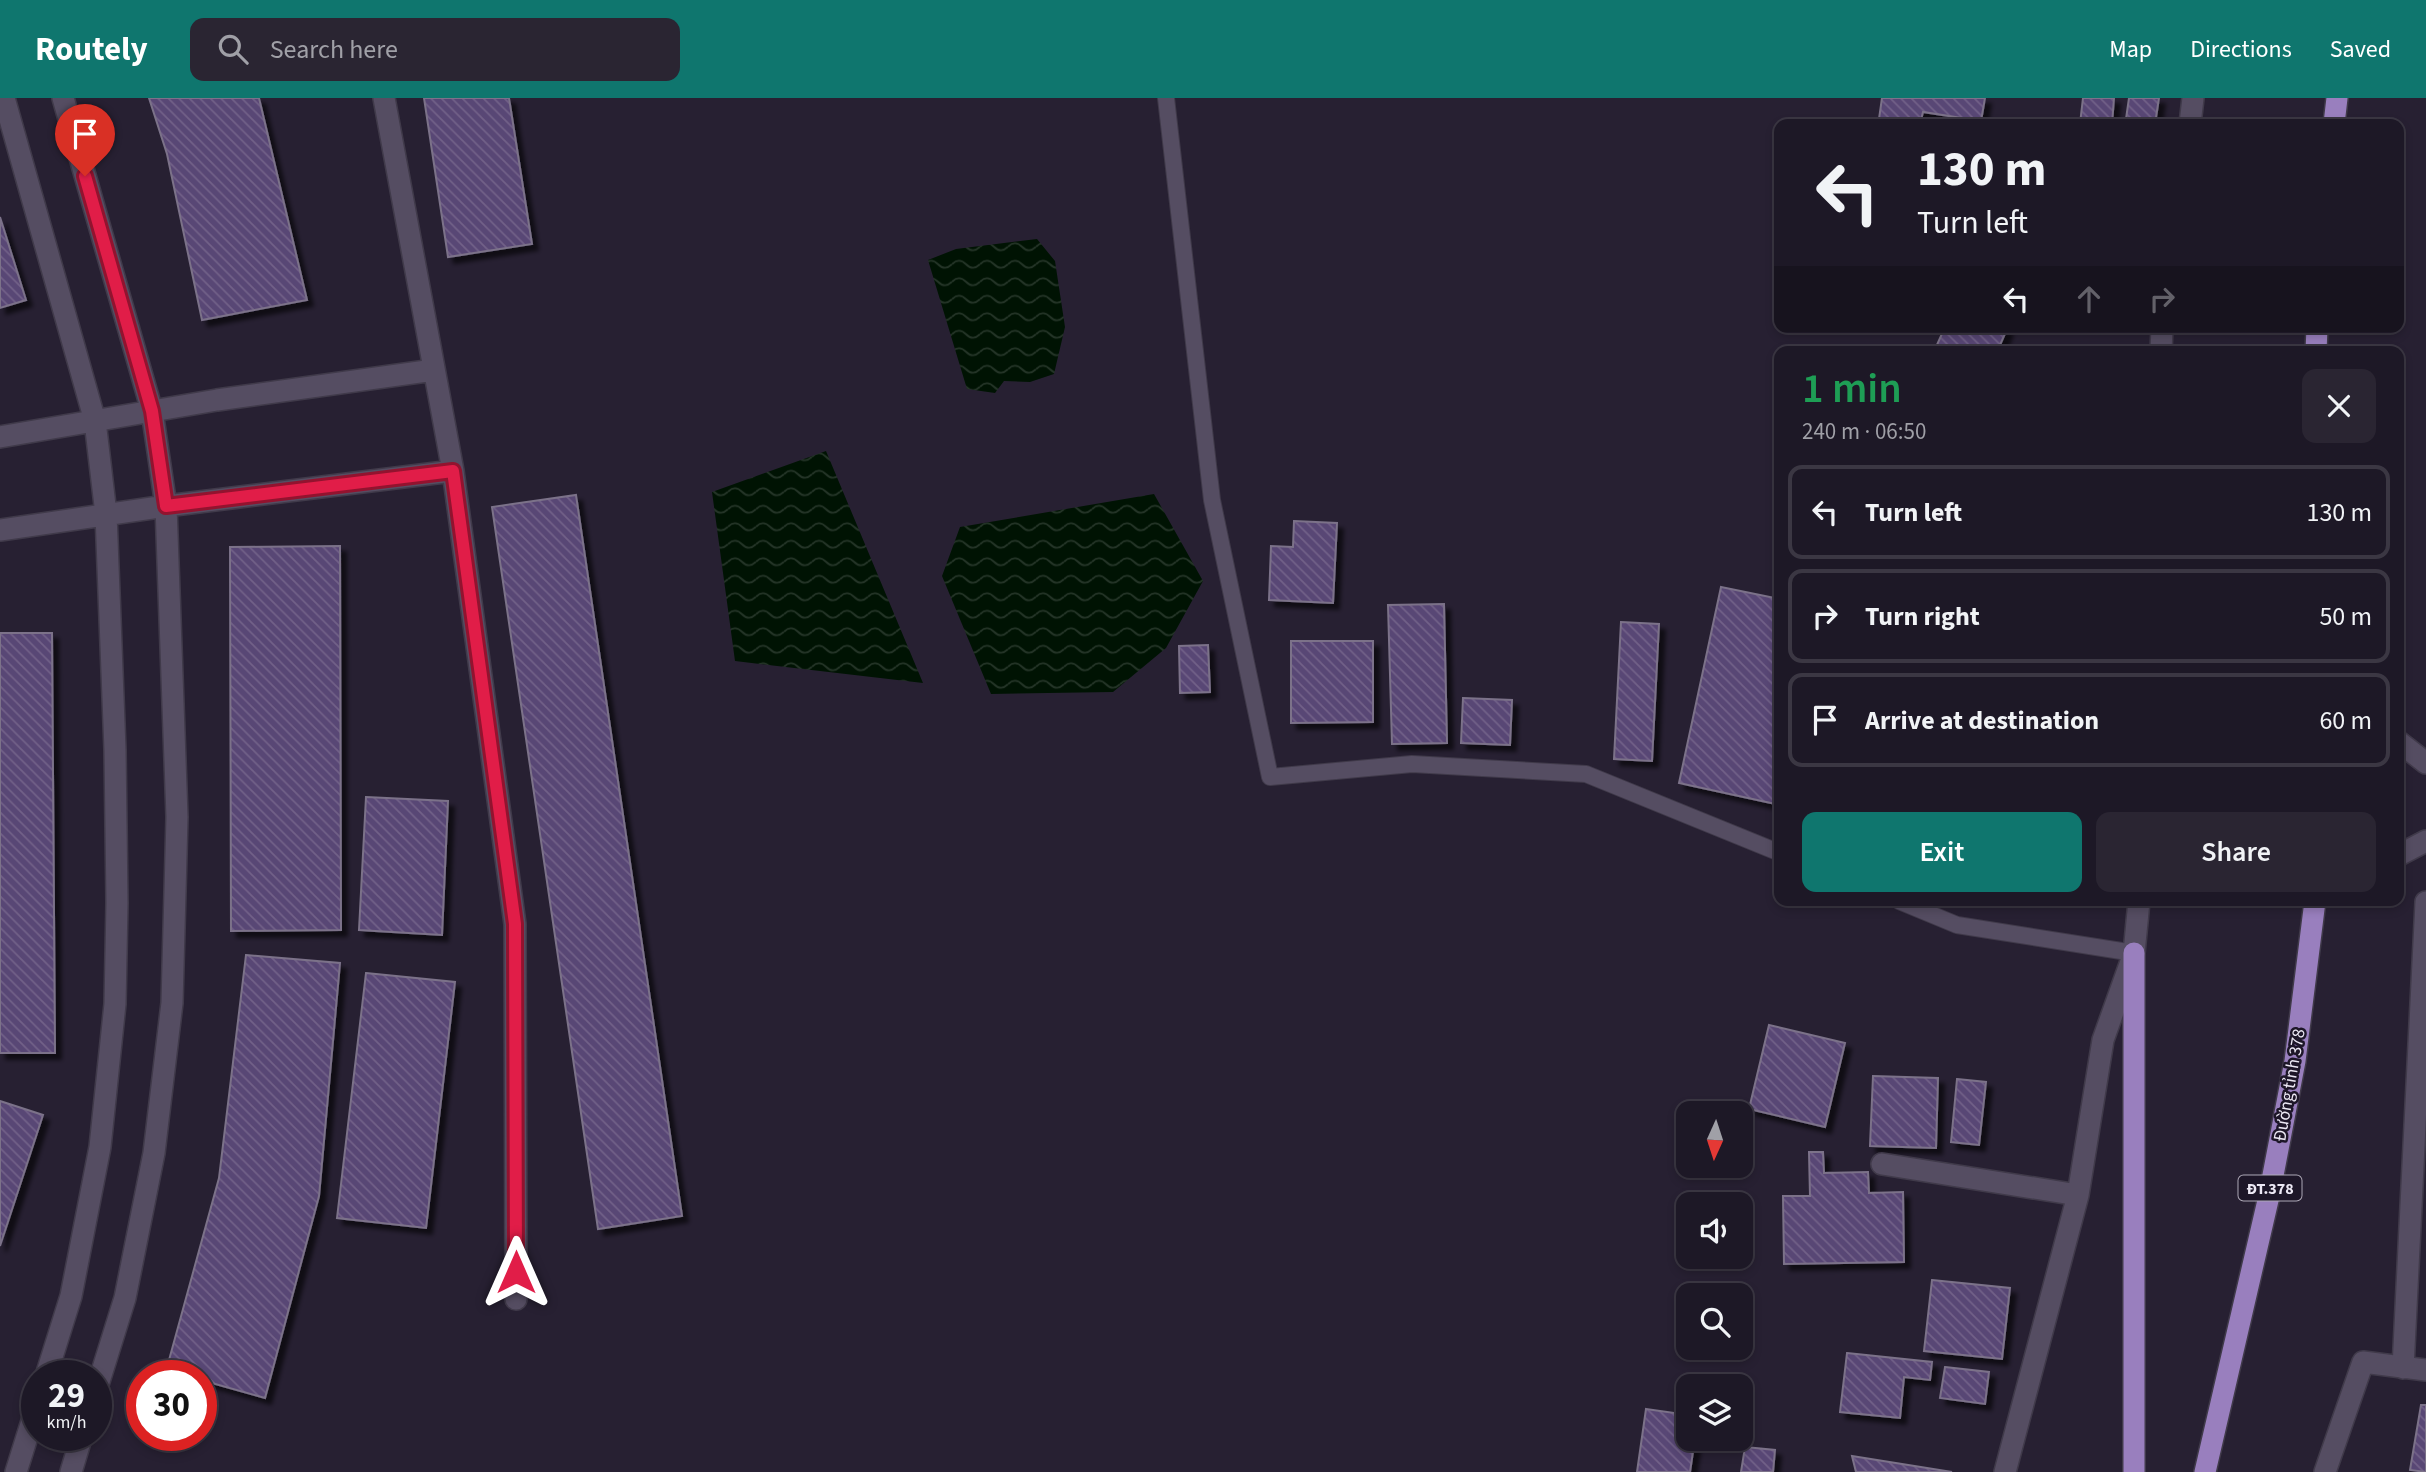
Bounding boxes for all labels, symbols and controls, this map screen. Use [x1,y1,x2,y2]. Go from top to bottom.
search box [190,18,680,81]
text: Routely [35,26,148,73]
icon: search [214,30,252,68]
text: Search here [270,31,398,68]
text: Map [2109,32,2152,67]
text: Directions [2190,32,2292,67]
text: Saved [2330,32,2391,67]
pin [55,104,115,176]
icon: arrive [66,115,104,153]
text: 130 m [1917,135,2046,205]
icon: left [1802,147,1893,238]
text: Turn left [1917,200,2028,246]
icon: left [1997,280,2035,318]
icon: ahead [2070,280,2108,318]
icon: right [2143,280,2181,318]
text: 1 min [1802,359,1902,419]
button: close [2302,369,2376,443]
text: 240 m · 06:50 [1802,415,1926,448]
icon: left [1806,493,1844,531]
text: Turn left [1865,494,1962,531]
text: 130 m [2306,494,2372,531]
icon: right [1806,597,1844,635]
text: Turn right [1865,598,1980,635]
text: 50 m [2319,598,2372,635]
icon: arrive [1806,701,1844,739]
text: Arrive at destination [1865,702,2099,739]
text: 60 m [2319,702,2372,739]
button: Exit [1802,812,2082,892]
button: Share [2096,812,2376,892]
street label: Đường tỉnh 378 [2267,1027,2312,1143]
north arrow [1676,1101,1754,1178]
map controls [1676,1101,1753,1451]
road number: ĐT.378 [2238,1176,2302,1200]
button: sound [1676,1192,1753,1269]
position arrow [479,1235,553,1309]
button: search [1676,1283,1753,1360]
speed limit sign: 30 [126,1360,217,1451]
text: 29 [48,1371,85,1421]
button: layers [1676,1374,1753,1451]
text: km/h [47,1410,86,1435]

